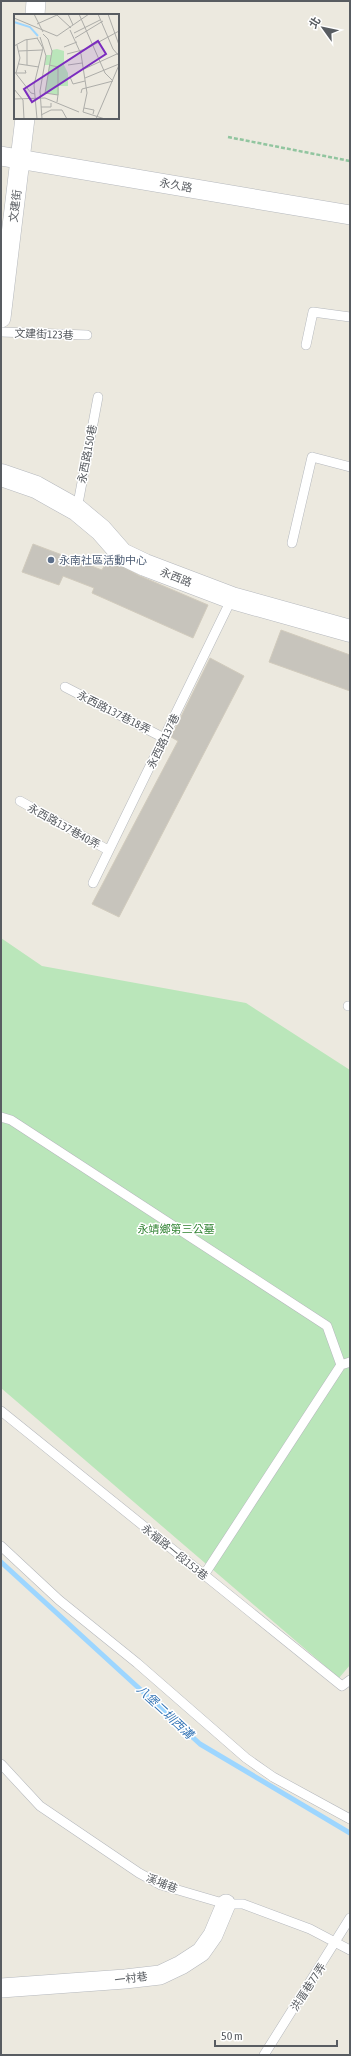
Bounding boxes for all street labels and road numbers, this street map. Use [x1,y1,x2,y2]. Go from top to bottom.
street label: 永久路 [159,176,193,194]
street label: 文建街 [7,189,23,223]
street label: 文建街123巷 [14,327,74,341]
street label: 永西路150巷 [75,424,99,484]
street label: 永西路 [158,565,194,589]
street label: 永西路137巷18弄 [75,688,153,736]
street label: 永西路137巷 [145,712,181,770]
street label: 永西路137巷40弄 [26,801,102,851]
street label: 永福路一段153巷 [140,1522,210,1582]
street label: 溪埔巷 [144,1871,180,1895]
street label: 洪厝巷77弄 [288,1961,328,2013]
street label: 一村巷 [114,1970,148,1986]

